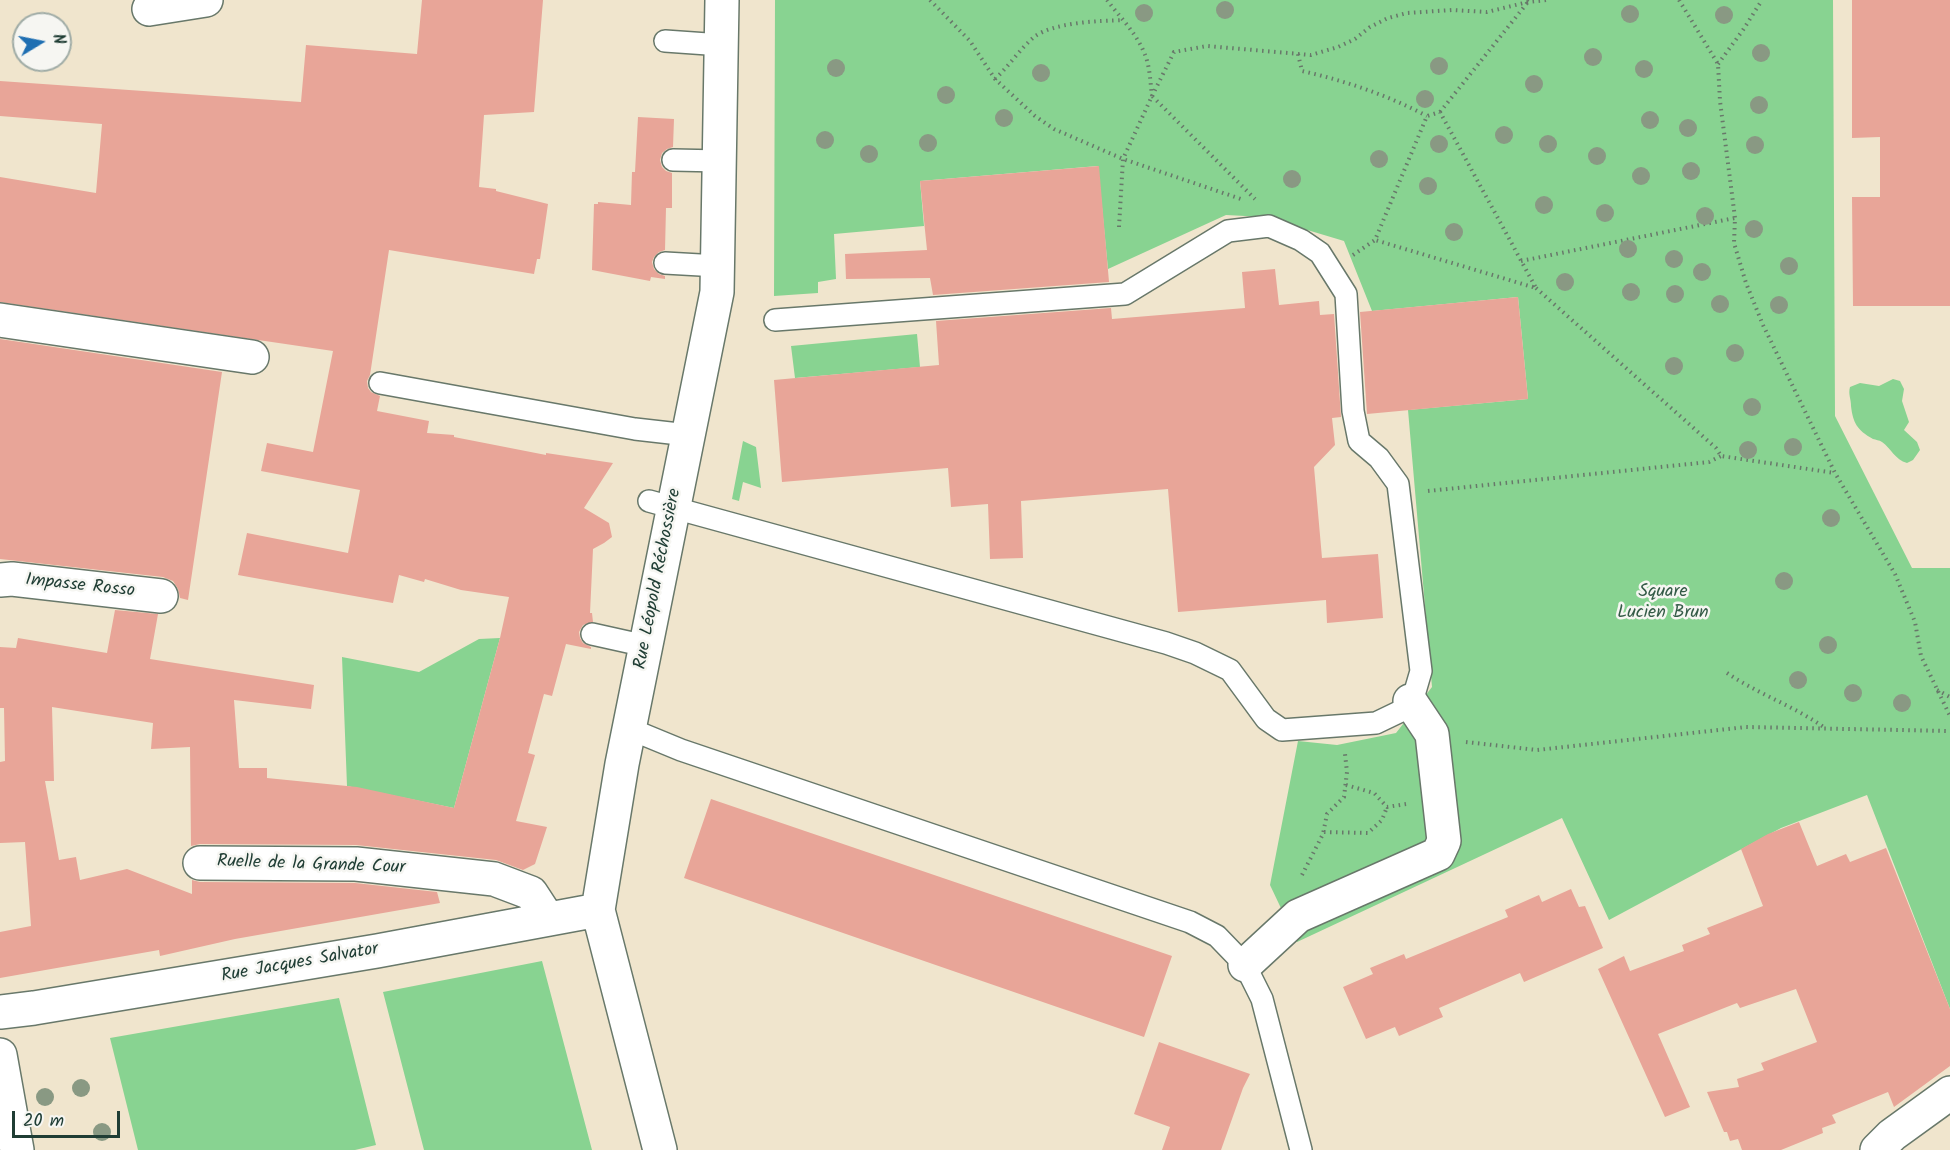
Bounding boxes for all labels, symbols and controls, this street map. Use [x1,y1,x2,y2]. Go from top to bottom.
north arrow [12,12,72,72]
text: N [45,32,71,46]
street label: Rue Léopold Réchossière [631,487,687,671]
street label: Impasse Rosso [24,571,136,603]
park label: Square Lucien Brun [1617,582,1709,624]
street label: Ruelle de la Grande Cour [216,852,406,880]
street label: Rue Jacques Salvator [220,940,380,988]
scale bar [15,1099,123,1137]
text: 20 m [23,1107,64,1136]

